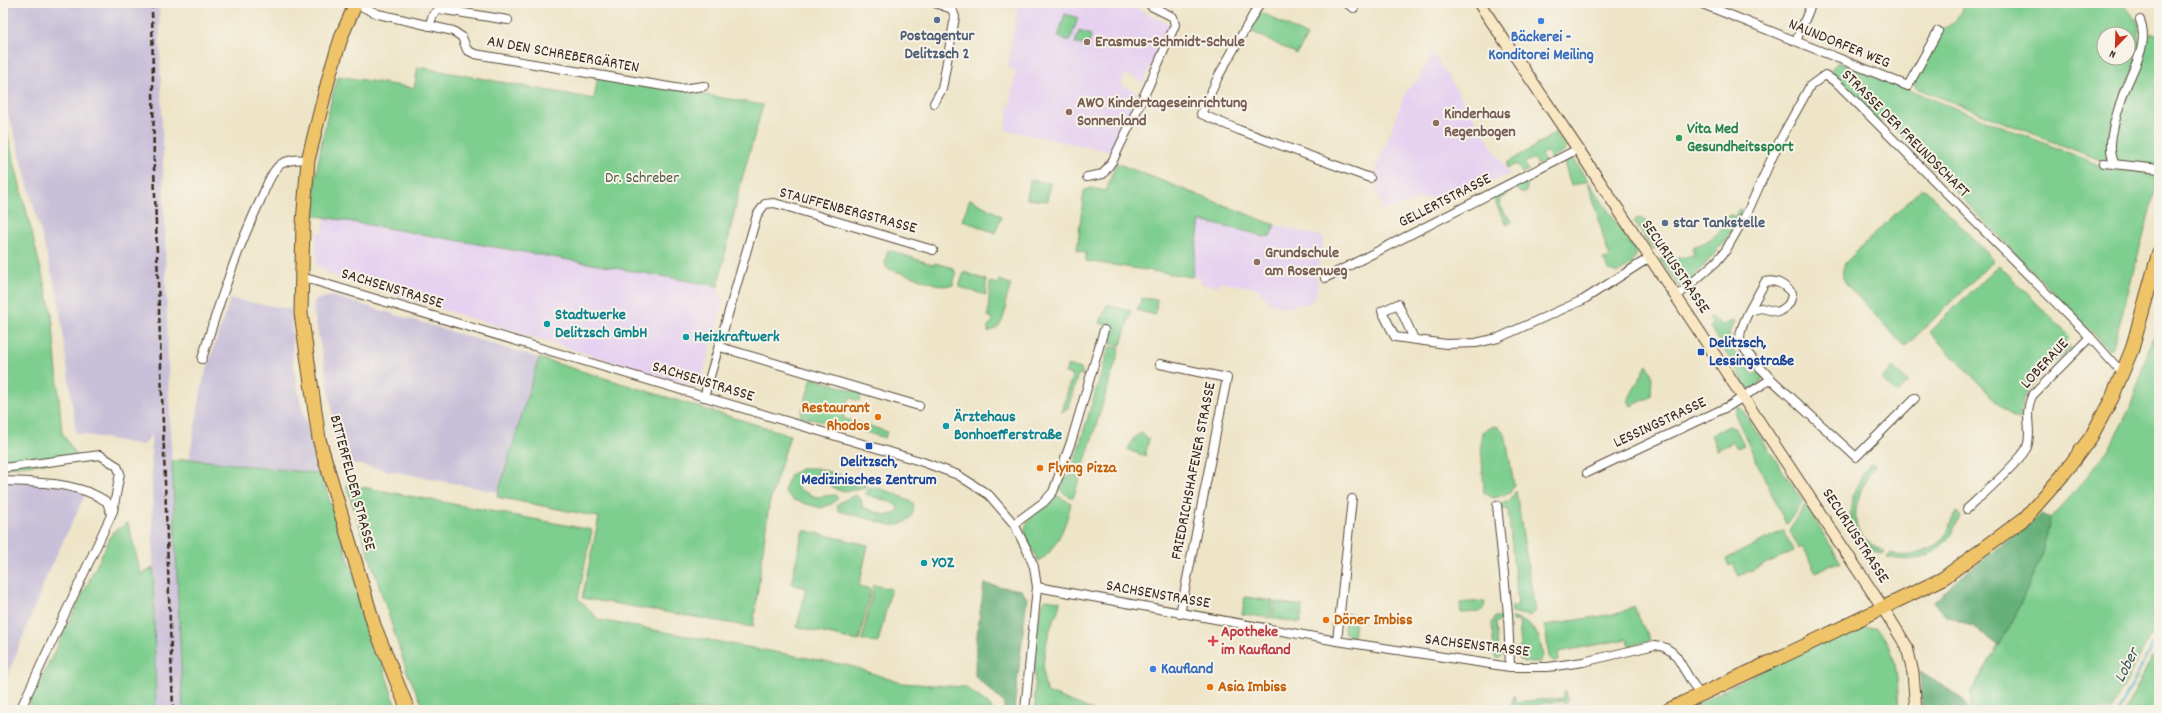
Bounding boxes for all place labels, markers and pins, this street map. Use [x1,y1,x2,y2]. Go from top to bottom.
marker: Postagentur Delitzsch 2 [932,15,942,25]
marker: Bäckerei - Konditorei Meiling [1536,16,1546,26]
place label: Postagentur Delitzsch 2 [900,25,975,66]
place label: Bäckerei - Konditorei Meiling [1488,26,1594,67]
place label: Erasmus-Schmidt-Schule [1095,31,1245,54]
marker: Erasmus-Schmidt-Schule [1082,37,1092,47]
place label: AWO Kindertageseinrichtung Sonnenland [1077,92,1247,133]
place label: Kinderhaus Regenbogen [1444,103,1516,144]
marker: AWO Kindertageseinrichtung Sonnenland [1064,107,1074,117]
marker: Kinderhaus Regenbogen [1431,118,1441,128]
place label: Vita Med Gesundheitssport [1687,118,1794,159]
marker: Vita Med Gesundheitssport [1674,133,1684,143]
place label: star Tankstelle [1673,212,1765,235]
marker: star Tankstelle [1660,218,1670,228]
place label: Grundschule am Rosenweg [1265,242,1348,283]
marker: Grundschule am Rosenweg [1252,257,1262,267]
place label: Stadtwerke Delitzsch GmbH [555,304,647,345]
marker: Stadtwerke Delitzsch GmbH [542,319,552,329]
place label: Heizkraftwerk [694,326,780,349]
marker: Heizkraftwerk [681,332,691,342]
place label: Delitzsch, Lessingstraße [1709,332,1794,373]
marker: Delitzsch, Lessingstraße [1696,347,1706,357]
place label: Restaurant Rhodos [801,397,870,438]
place label: Ärztehaus Bonhoefferstraße [954,406,1062,447]
marker: Restaurant Rhodos [873,412,883,422]
marker: Ärztehaus Bonhoefferstraße [941,421,951,431]
marker: Delitzsch, Medizinisches Zentrum [864,441,874,451]
place label: Delitzsch, Medizinisches Zentrum [801,451,937,492]
place label: Flying Pizza [1048,457,1118,480]
marker: Flying Pizza [1035,463,1045,473]
place label: YOZ [931,552,955,575]
marker: YOZ [919,558,929,568]
place label: Döner Imbiss [1334,609,1413,632]
marker: Döner Imbiss [1321,615,1331,625]
place label: Apotheke im Kaufland [1221,621,1291,662]
marker: Apotheke im Kaufland [1208,636,1218,646]
place label: Kaufland [1161,658,1213,681]
marker: Kaufland [1148,664,1158,674]
place label: Asia Imbiss [1218,676,1287,699]
marker: Asia Imbiss [1205,682,1215,692]

